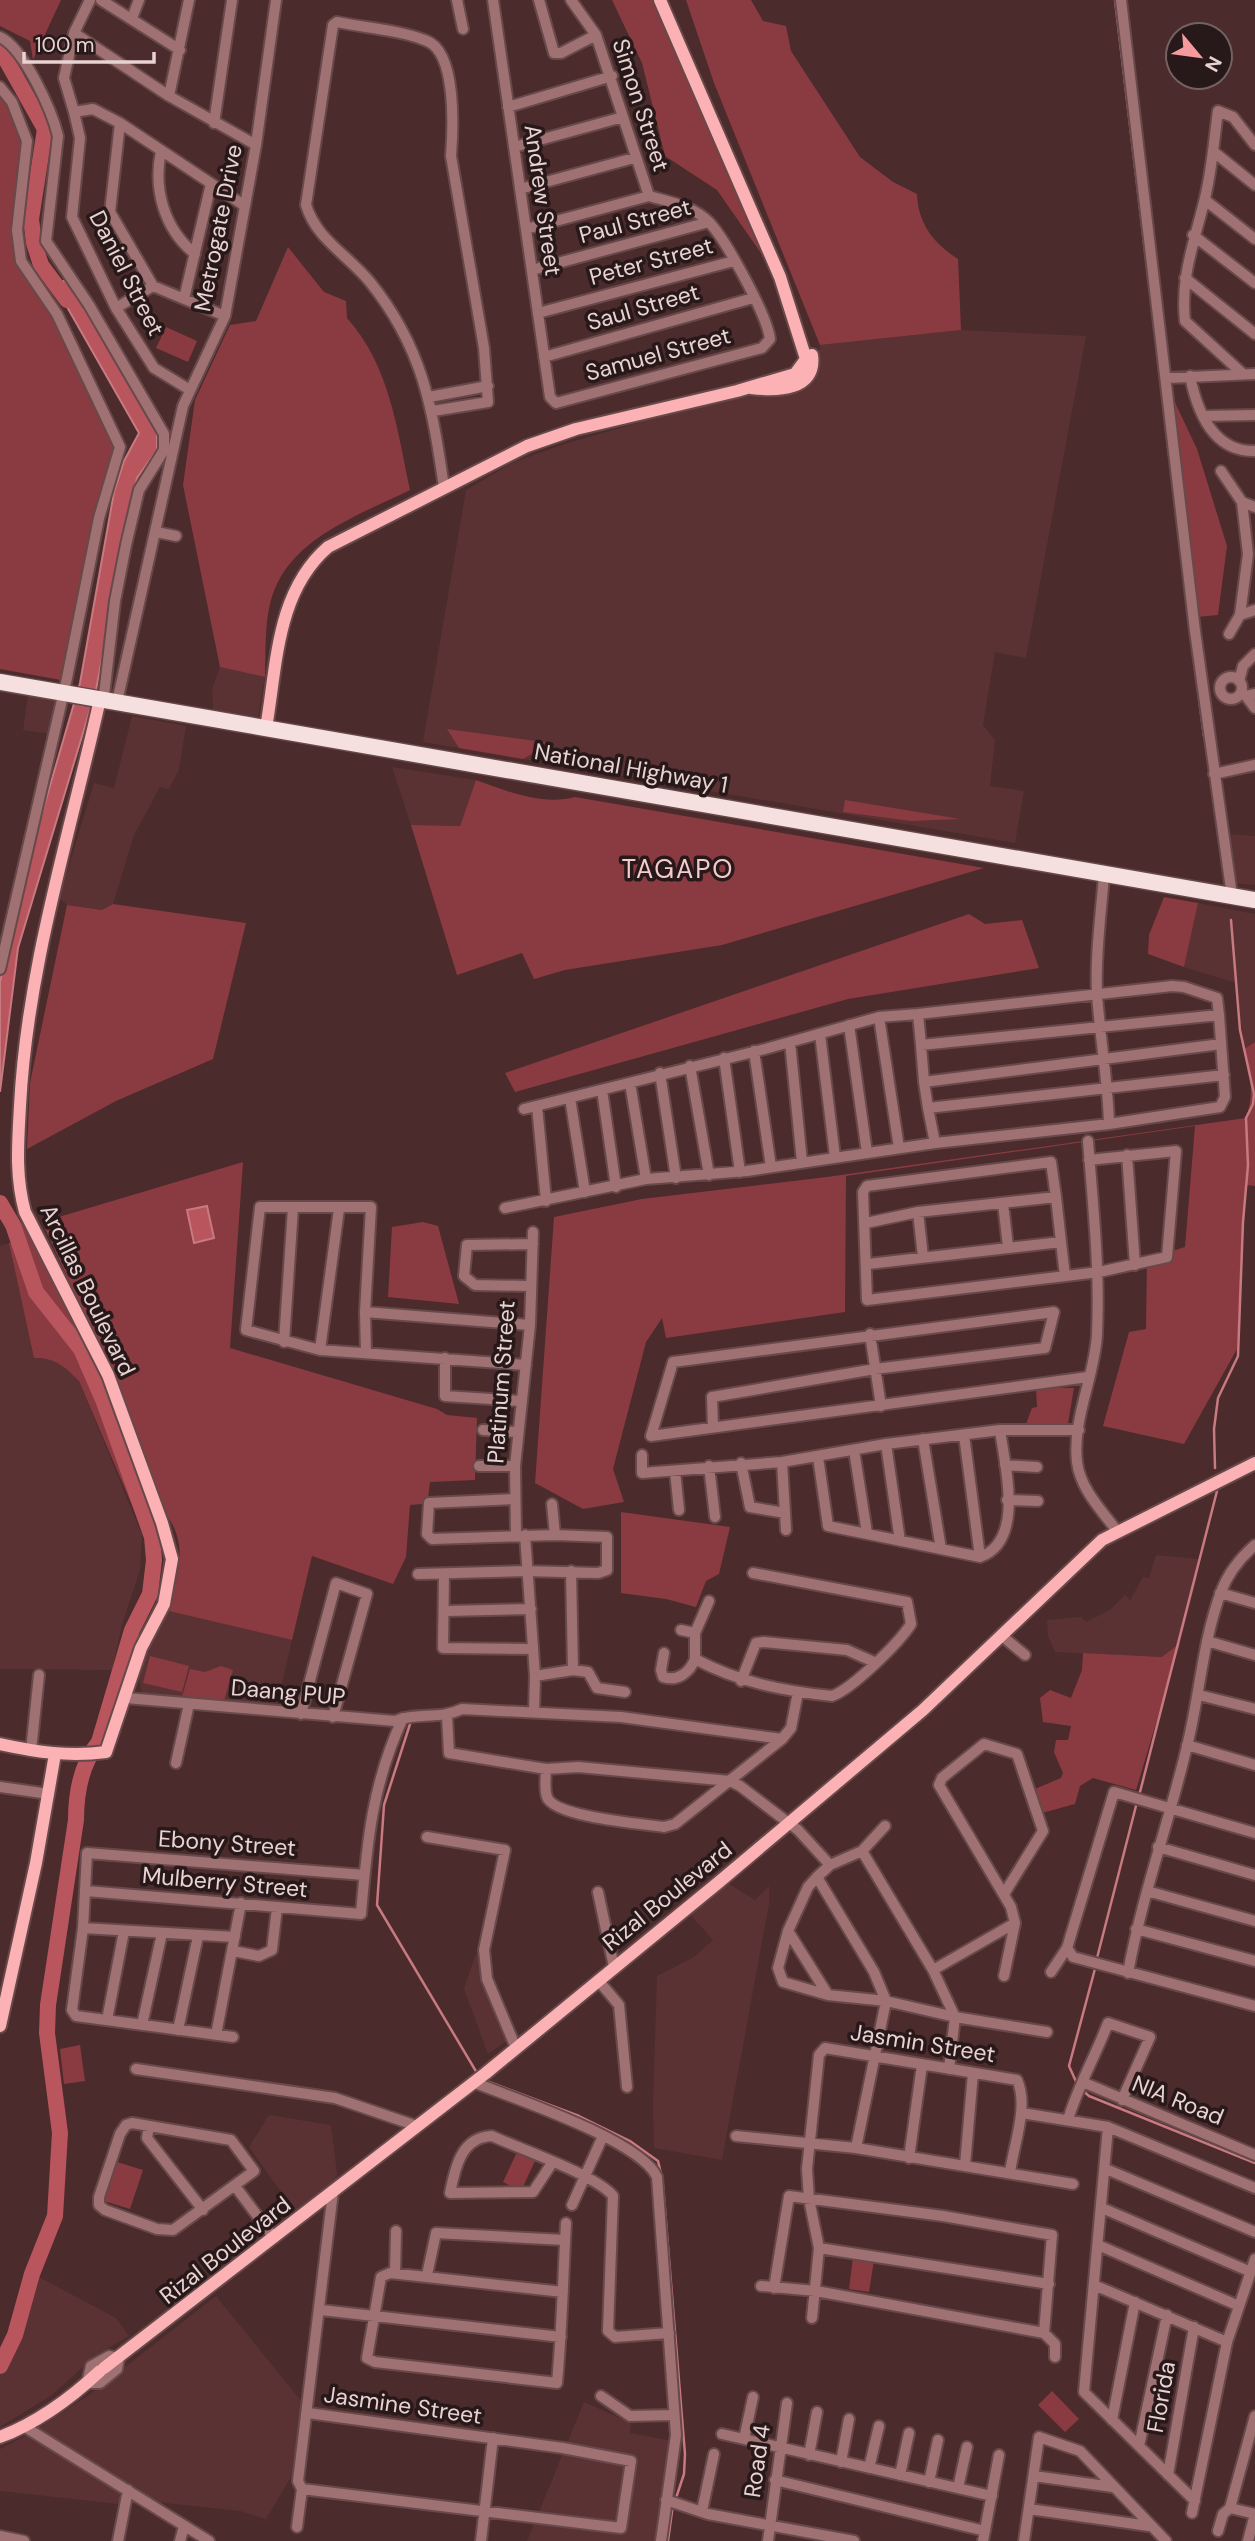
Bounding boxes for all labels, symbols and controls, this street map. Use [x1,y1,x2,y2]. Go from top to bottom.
scale bar [24,21,154,65]
north arrow [1164,21,1234,91]
text: 100 m [35,31,95,59]
street label: Simon Street [605,35,677,175]
text: N [1199,52,1228,76]
street label: Andrew Street [518,122,568,278]
street label: Metrogate Drive [187,142,249,314]
street label: Paul Street [576,192,694,250]
street label: Daniel Street [83,205,171,341]
street label: Peter Street [586,230,716,292]
street label: Saul Street [583,277,703,337]
street label: Samuel Street [582,320,734,388]
street label: National Highway 1 [532,736,730,800]
district label: TAGAPO [622,852,734,886]
street label: Arcillas Boulevard [33,1199,143,1381]
street label: Platinum Street [480,1299,522,1465]
street label: Daang PUP [230,1672,346,1712]
street label: Ebony Street [157,1823,297,1863]
street label: Rizal Boulevard [596,1834,738,1958]
street label: Mulberry Street [141,1860,309,1904]
street label: Jasmin Street [848,2017,998,2069]
street label: NIA Road [1128,2068,1228,2132]
street label: Rizal Boulevard [153,2189,297,2311]
street label: Florida [1140,2359,1182,2435]
street label: Jasmine Street [322,2379,484,2431]
street label: Road 4 [737,2422,777,2500]

